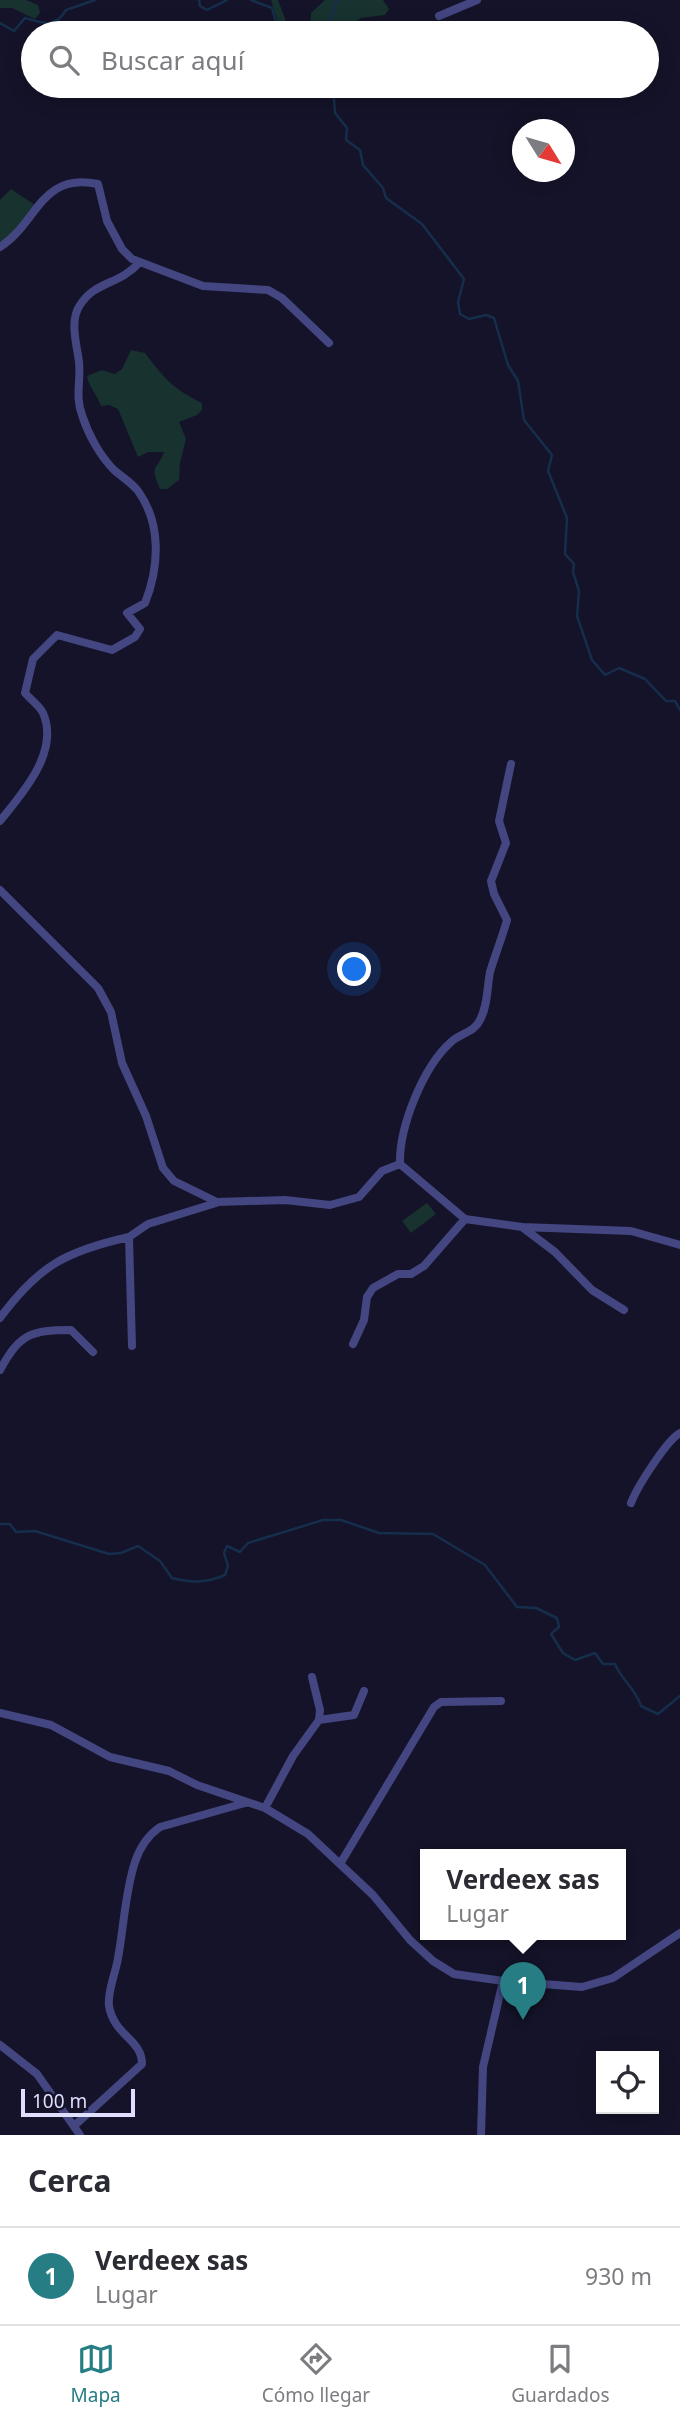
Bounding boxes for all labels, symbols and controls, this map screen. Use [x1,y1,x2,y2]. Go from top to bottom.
search box [21,21,659,98]
icon: search [45,41,83,79]
text: Buscar aquí [101,42,244,78]
north arrow [512,119,575,182]
your location [337,952,371,986]
popup [420,1849,626,1940]
text: Verdeex sas [446,1861,600,1897]
text: Lugar [446,1897,509,1929]
pin: 1 [500,1962,546,2020]
map controls [596,2051,659,2114]
button: locate [596,2051,659,2114]
scale bar [21,2086,135,2118]
text: 100 m [32,2088,87,2114]
text: Cerca [28,2160,111,2201]
text: Verdeex sas [95,2242,248,2278]
text: 1 [44,2260,58,2292]
text: 930 m [585,2260,652,2292]
text: Lugar [95,2278,158,2310]
tab: Mapa [71,2340,121,2408]
tab: Cómo llegar [262,2340,370,2408]
tab: Guardados [511,2340,610,2408]

